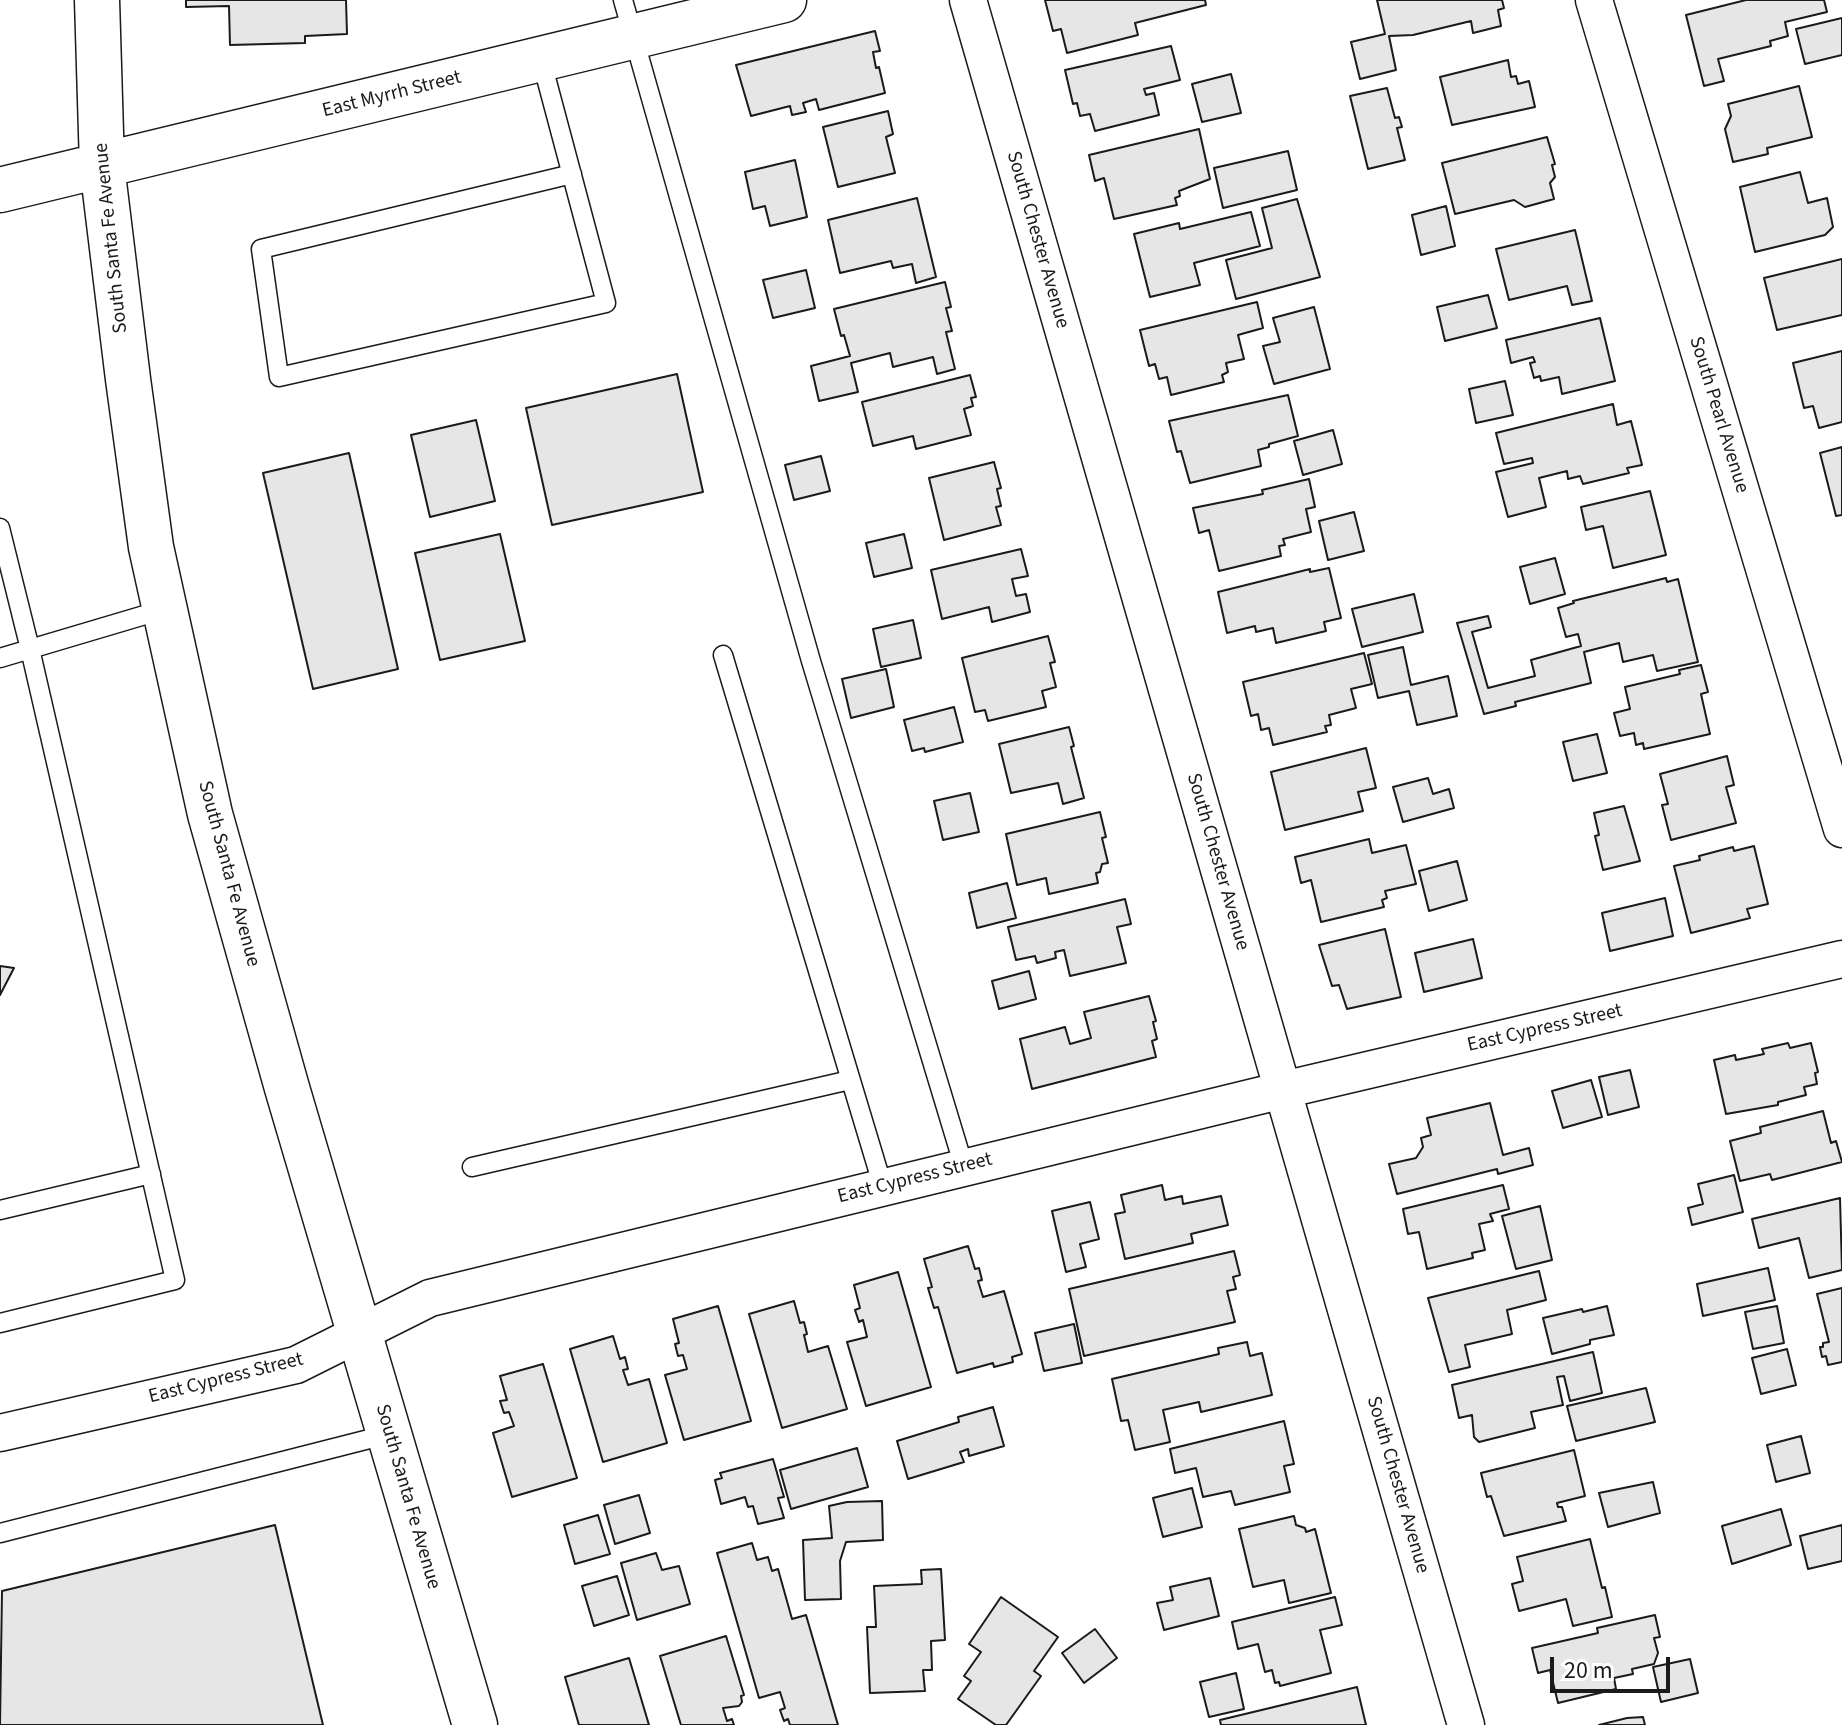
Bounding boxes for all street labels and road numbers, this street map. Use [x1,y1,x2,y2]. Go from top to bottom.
street label: East Myrrh Street [320,66,464,124]
street label: South Santa Fe Avenue [90,142,134,334]
street label: South Chester Avenue [1000,149,1074,331]
street label: South Pearl Avenue [1683,334,1753,496]
street label: South Chester Avenue [1180,771,1254,953]
street label: South Santa Fe Avenue [192,778,264,970]
street label: East Cypress Street [1465,999,1625,1059]
street label: East Cypress Street [835,1148,995,1210]
street label: East Cypress Street [146,1348,306,1410]
street label: South Chester Avenue [1360,1394,1434,1576]
street label: South Santa Fe Avenue [369,1402,445,1592]

